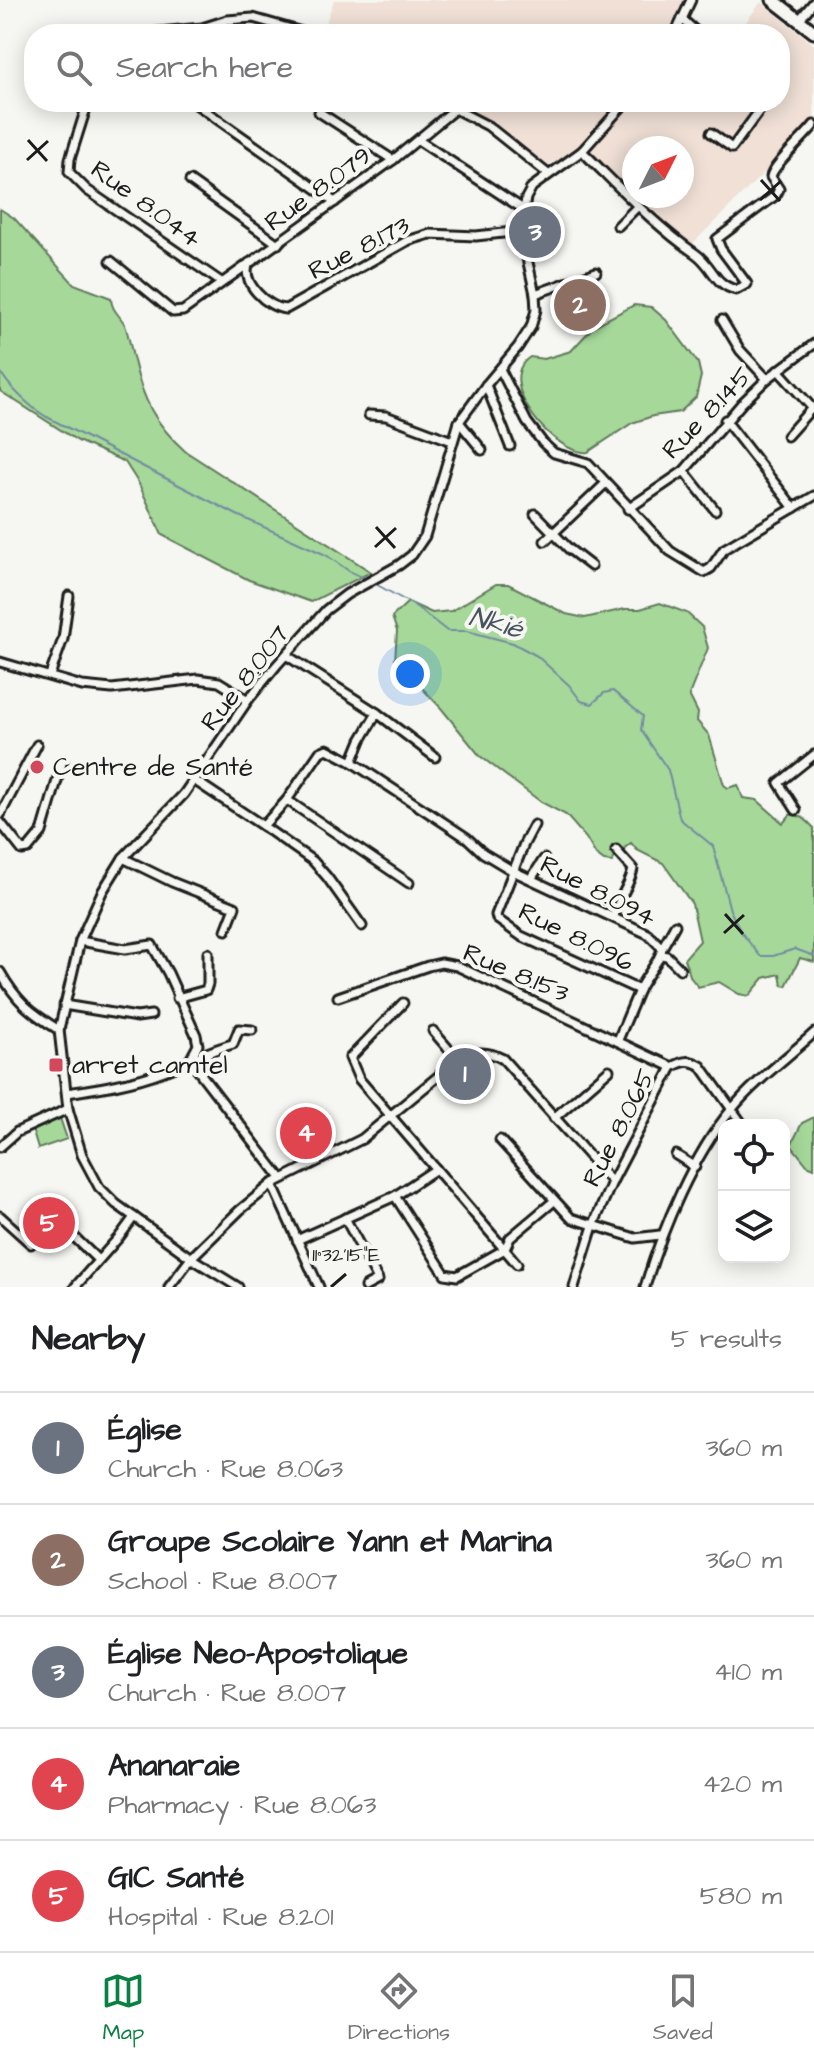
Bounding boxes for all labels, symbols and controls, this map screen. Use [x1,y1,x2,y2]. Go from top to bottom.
search box [24,24,790,112]
icon: search [52,46,96,90]
text: Search here [116,47,293,89]
north arrow [622,136,694,208]
street label: Rue 8.079 [257,138,379,240]
street label: Rue 8.044 [83,152,209,257]
pin: 3 [509,202,561,262]
street label: Rue 8.173 [302,207,416,289]
pin: 2 [554,275,606,335]
street label: Rue 8.145 [654,359,760,467]
water label: Nkié [465,597,529,649]
street label: Rue 8.007 [192,617,298,739]
your location [390,654,430,694]
place label: Centre de Santé [53,749,253,785]
marker: Centre de Santé [28,758,46,776]
street label: Rue 8.094 [534,846,662,936]
street label: Rue 8.096 [512,894,640,980]
street label: Rue 8.153 [458,935,574,1011]
pin: 1 [439,1044,491,1104]
place label: arret camtel [72,1047,228,1083]
marker: arret camtel [47,1056,65,1074]
street label: Rue 8.065 [574,1063,664,1193]
pin: 4 [280,1103,332,1163]
map controls [718,1119,790,1263]
button: locate [718,1119,790,1191]
button: layers [718,1191,790,1263]
pin: 5 [23,1193,75,1253]
text: 11°32'15"E [312,1241,380,1269]
text: Nearby [32,1315,146,1363]
text: 5 results [671,1321,782,1357]
text: Église [108,1409,182,1451]
text: 1 [56,1430,60,1466]
text: 360 m [705,1430,782,1466]
text: Church · Rue 8.063 [108,1451,343,1487]
text: Groupe Scolaire Yann et Marina [108,1521,552,1563]
text: 2 [51,1542,65,1578]
text: 360 m [705,1542,782,1578]
text: School · Rue 8.007 [108,1563,337,1599]
text: Église Neo-Apostolique [108,1633,408,1675]
text: 3 [51,1654,65,1690]
text: 410 m [714,1654,782,1690]
text: Church · Rue 8.007 [108,1675,346,1711]
text: Ananaraie [108,1745,240,1787]
text: 4 [49,1766,67,1802]
text: 420 m [702,1766,782,1802]
text: Pharmacy · Rue 8.063 [108,1787,376,1823]
text: GIC Santé [108,1857,244,1899]
text: 5 [49,1878,67,1914]
text: 580 m [700,1878,782,1914]
text: Hospital · Rue 8.201 [108,1899,333,1935]
tab: Map [101,1969,145,2048]
tab: Directions [348,1969,450,2048]
tab: Saved [653,1969,713,2048]

